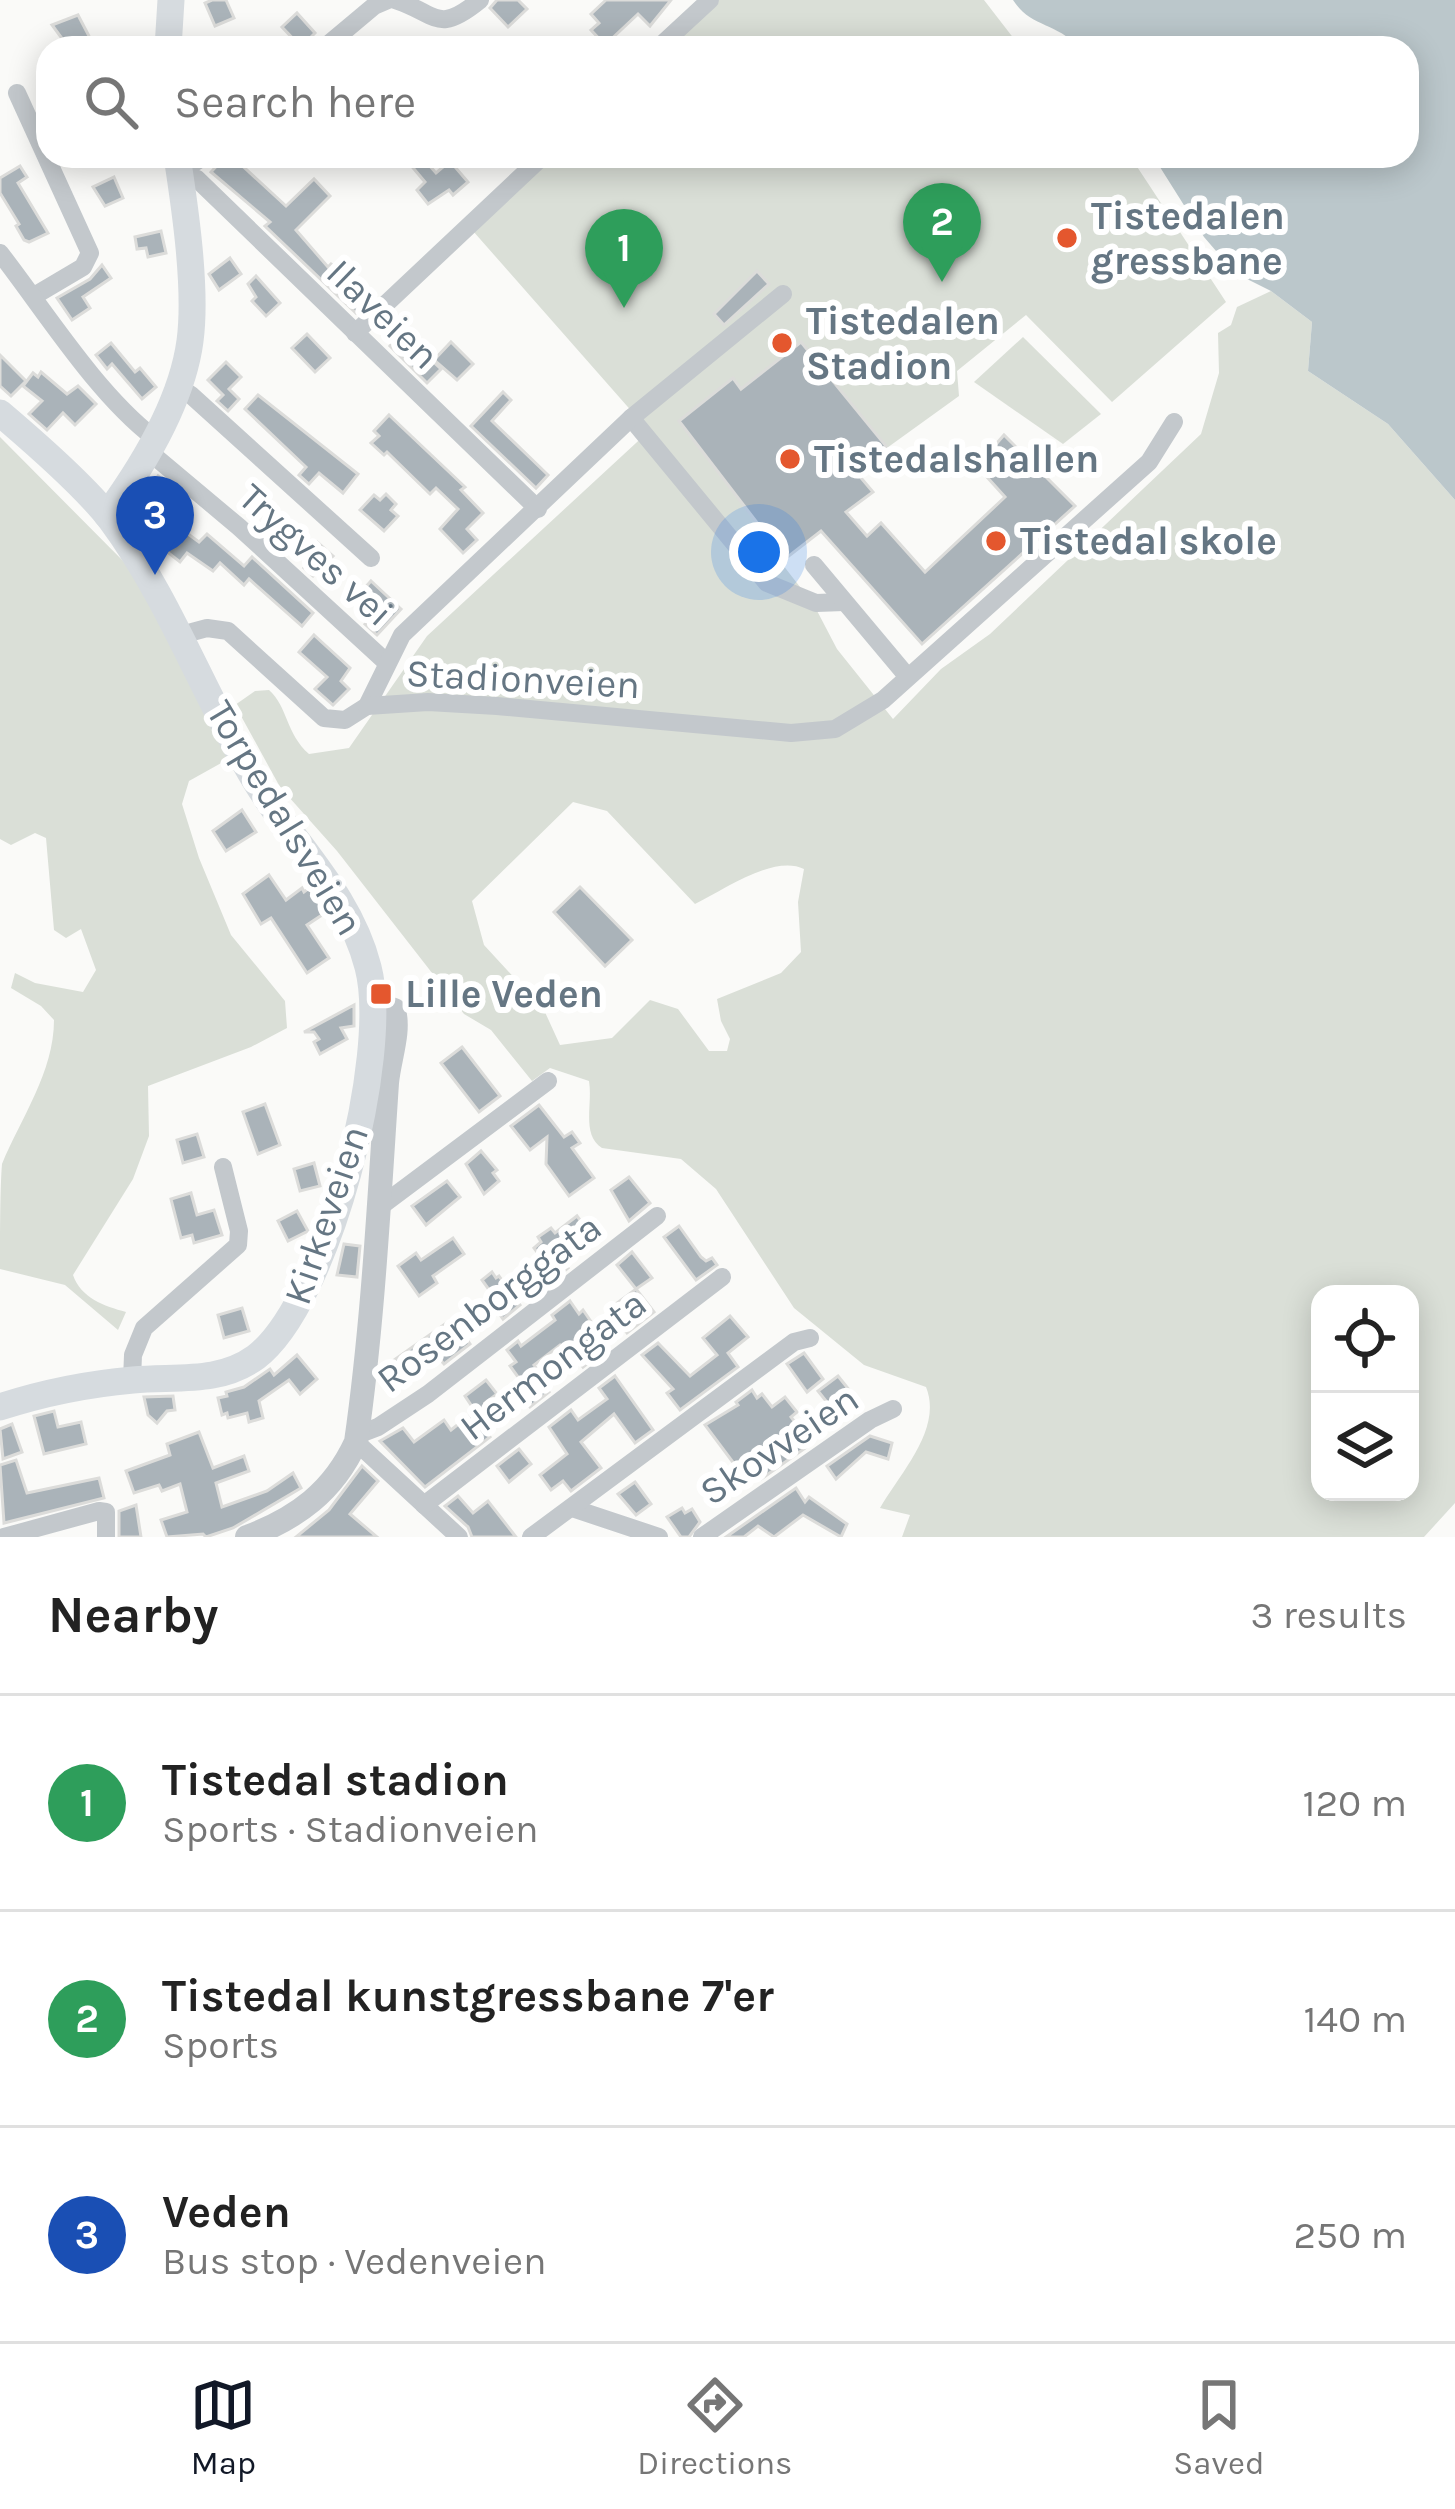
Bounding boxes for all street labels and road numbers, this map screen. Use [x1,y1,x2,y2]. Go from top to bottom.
street label: Ilaveien [317,249,449,379]
street label: Trygves vei [230,474,402,636]
street label: Stadionveien [405,650,641,708]
street label: Torpedalsveien [197,692,373,944]
street label: Kirkeveien [274,1119,378,1311]
street label: Rosenborggata [368,1204,610,1402]
street label: Hermongata [451,1280,655,1450]
street label: Skovveien [691,1375,867,1515]

